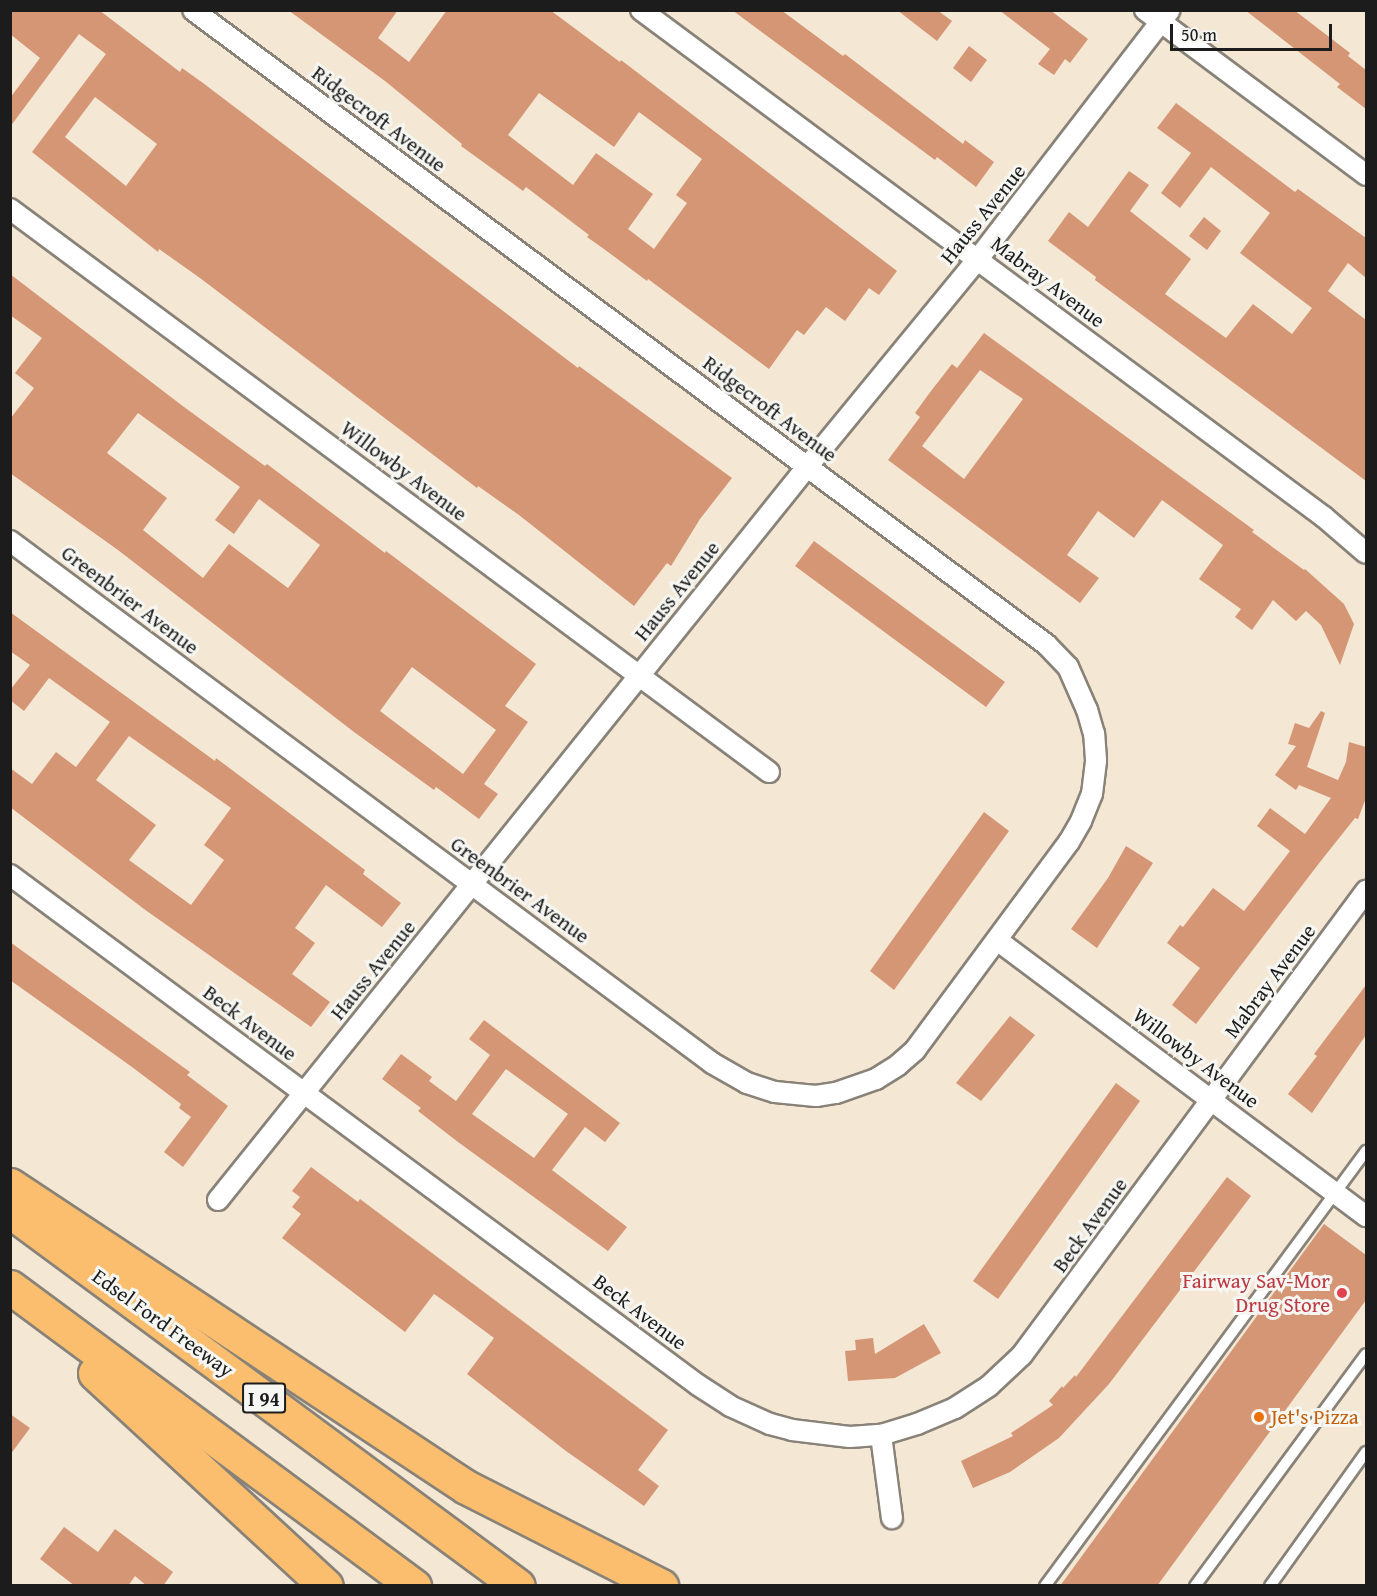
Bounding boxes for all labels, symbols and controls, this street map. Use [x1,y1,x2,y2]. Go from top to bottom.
scale bar [1173,12,1335,50]
text: 50 m [1181,21,1217,48]
street label: Ridgecroft Avenue [307,60,451,178]
street label: Hauss Avenue [935,159,1031,269]
street label: Mabray Avenue [986,231,1110,333]
street label: Ridgecroft Avenue [698,350,842,468]
street label: Willowby Avenue [336,415,472,527]
street label: Hauss Avenue [629,536,725,646]
street label: Greenbrier Avenue [56,540,204,660]
street label: Greenbrier Avenue [446,831,594,949]
street label: Hauss Avenue [325,915,421,1025]
street label: Mabray Avenue [1219,919,1321,1043]
street label: Beck Avenue [198,980,302,1066]
street label: Willowby Avenue [1128,1002,1264,1114]
street label: Beck Avenue [1047,1173,1133,1277]
street label: Edsel Ford Freeway [88,1263,238,1383]
place label: Fairway Sav-Mor Drug Store [1182,1268,1330,1318]
street label: Beck Avenue [588,1269,692,1355]
marker: Fairway Sav-Mor Drug Store [1335,1286,1349,1300]
road number: I 94 [242,1381,286,1415]
place label: Jet's Pizza [1271,1404,1359,1430]
marker: Jet's Pizza [1252,1410,1266,1424]

